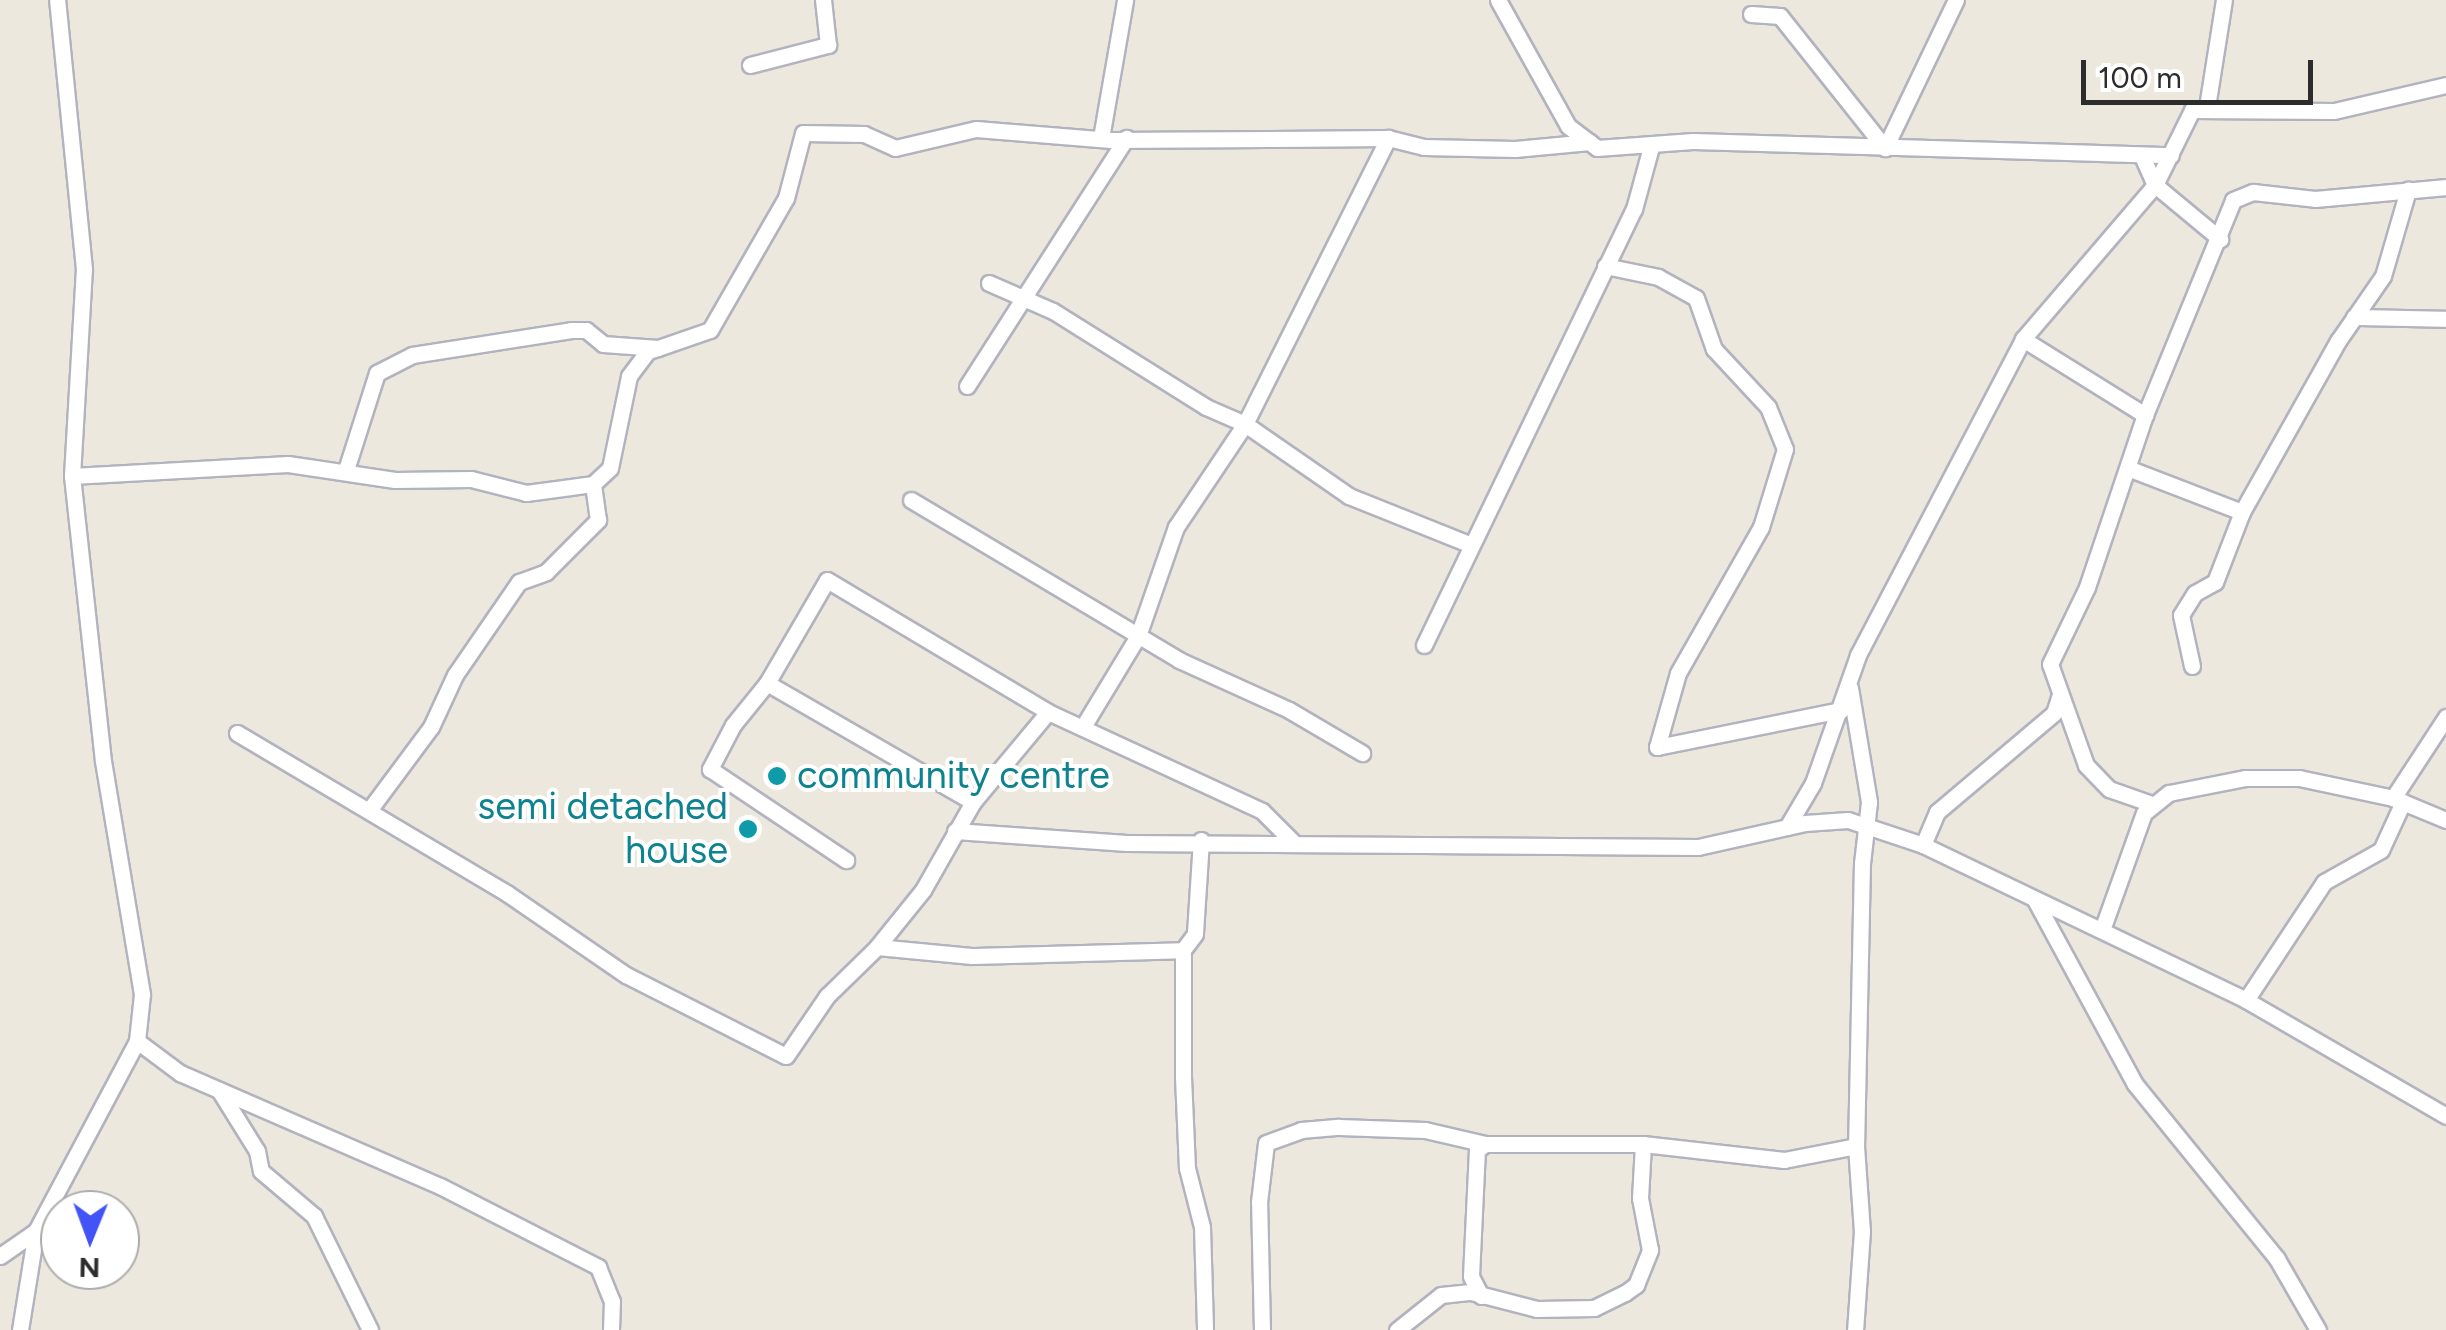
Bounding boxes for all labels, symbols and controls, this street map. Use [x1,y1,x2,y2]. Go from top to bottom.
scale bar [2086,40,2318,102]
text: 100 m [2098,59,2182,96]
place label: community centre [797,753,1110,799]
marker: community centre [766,765,788,787]
place label: semi detached house [478,784,728,874]
marker: semi detached house [737,818,759,840]
north arrow [40,1190,140,1290]
text: N [78,1251,101,1285]

